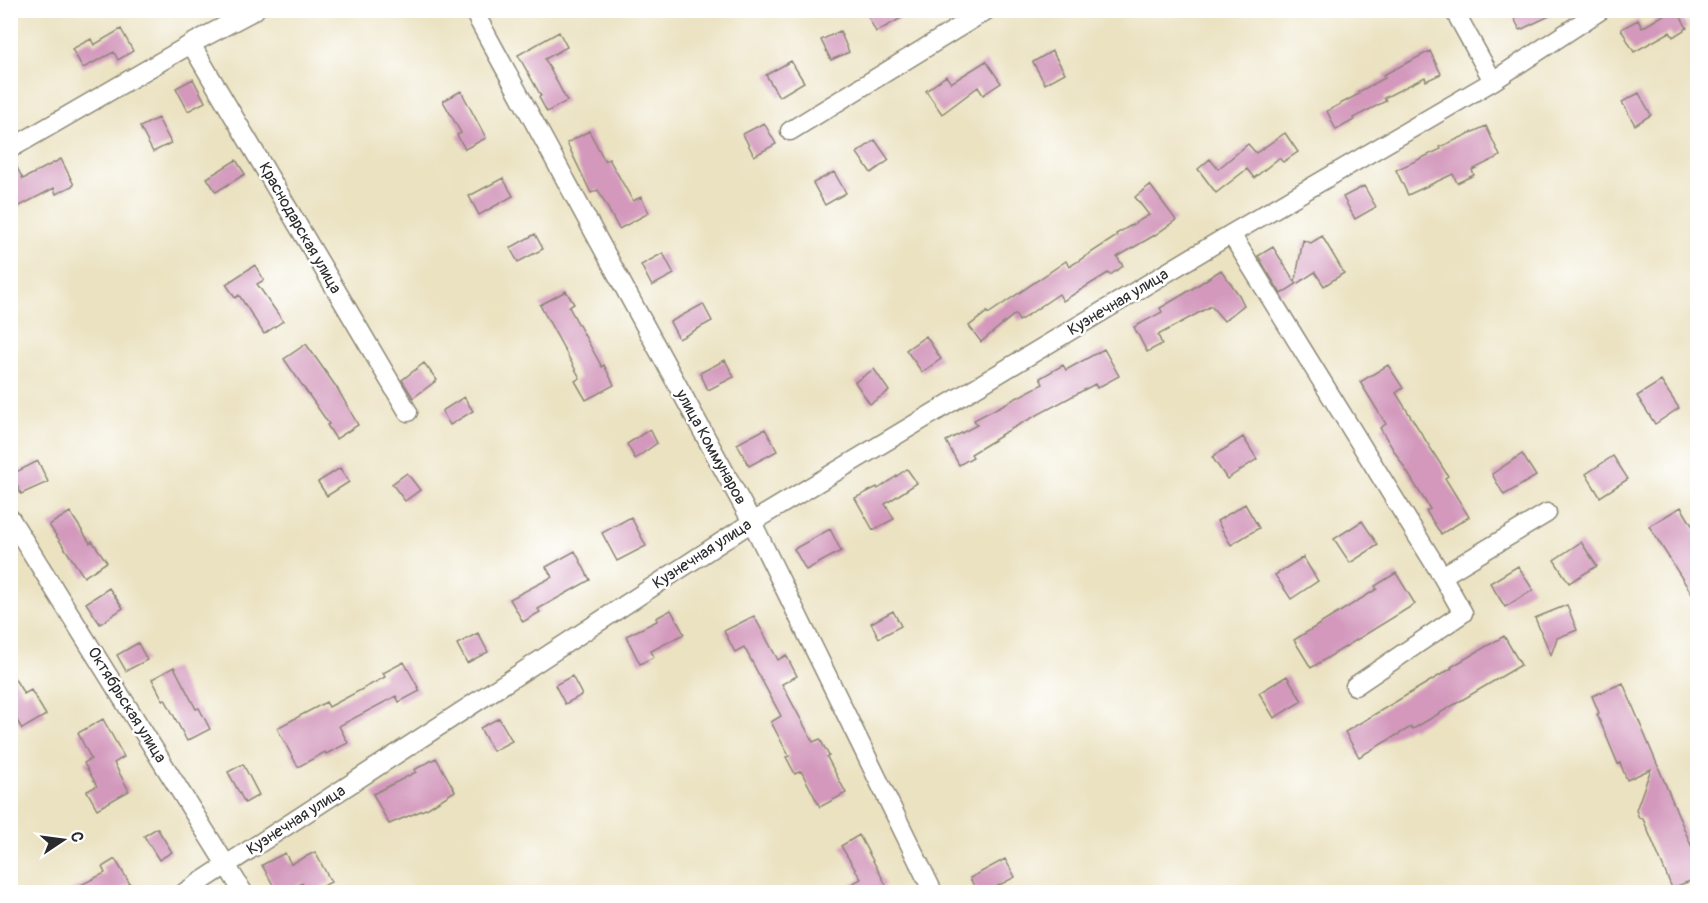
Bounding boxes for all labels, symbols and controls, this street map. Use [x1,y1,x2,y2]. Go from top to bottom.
street label: Краснодарская улица [254,159,346,297]
street label: Кузнечная улица [1064,264,1172,340]
street label: улица Коммунаров [671,385,751,508]
street label: Кузнечная улица [649,515,755,593]
street label: Октябрьская улица [83,643,171,767]
street label: Кузнечная улица [243,781,349,859]
north arrow [33,810,93,870]
text: С [66,830,88,844]

